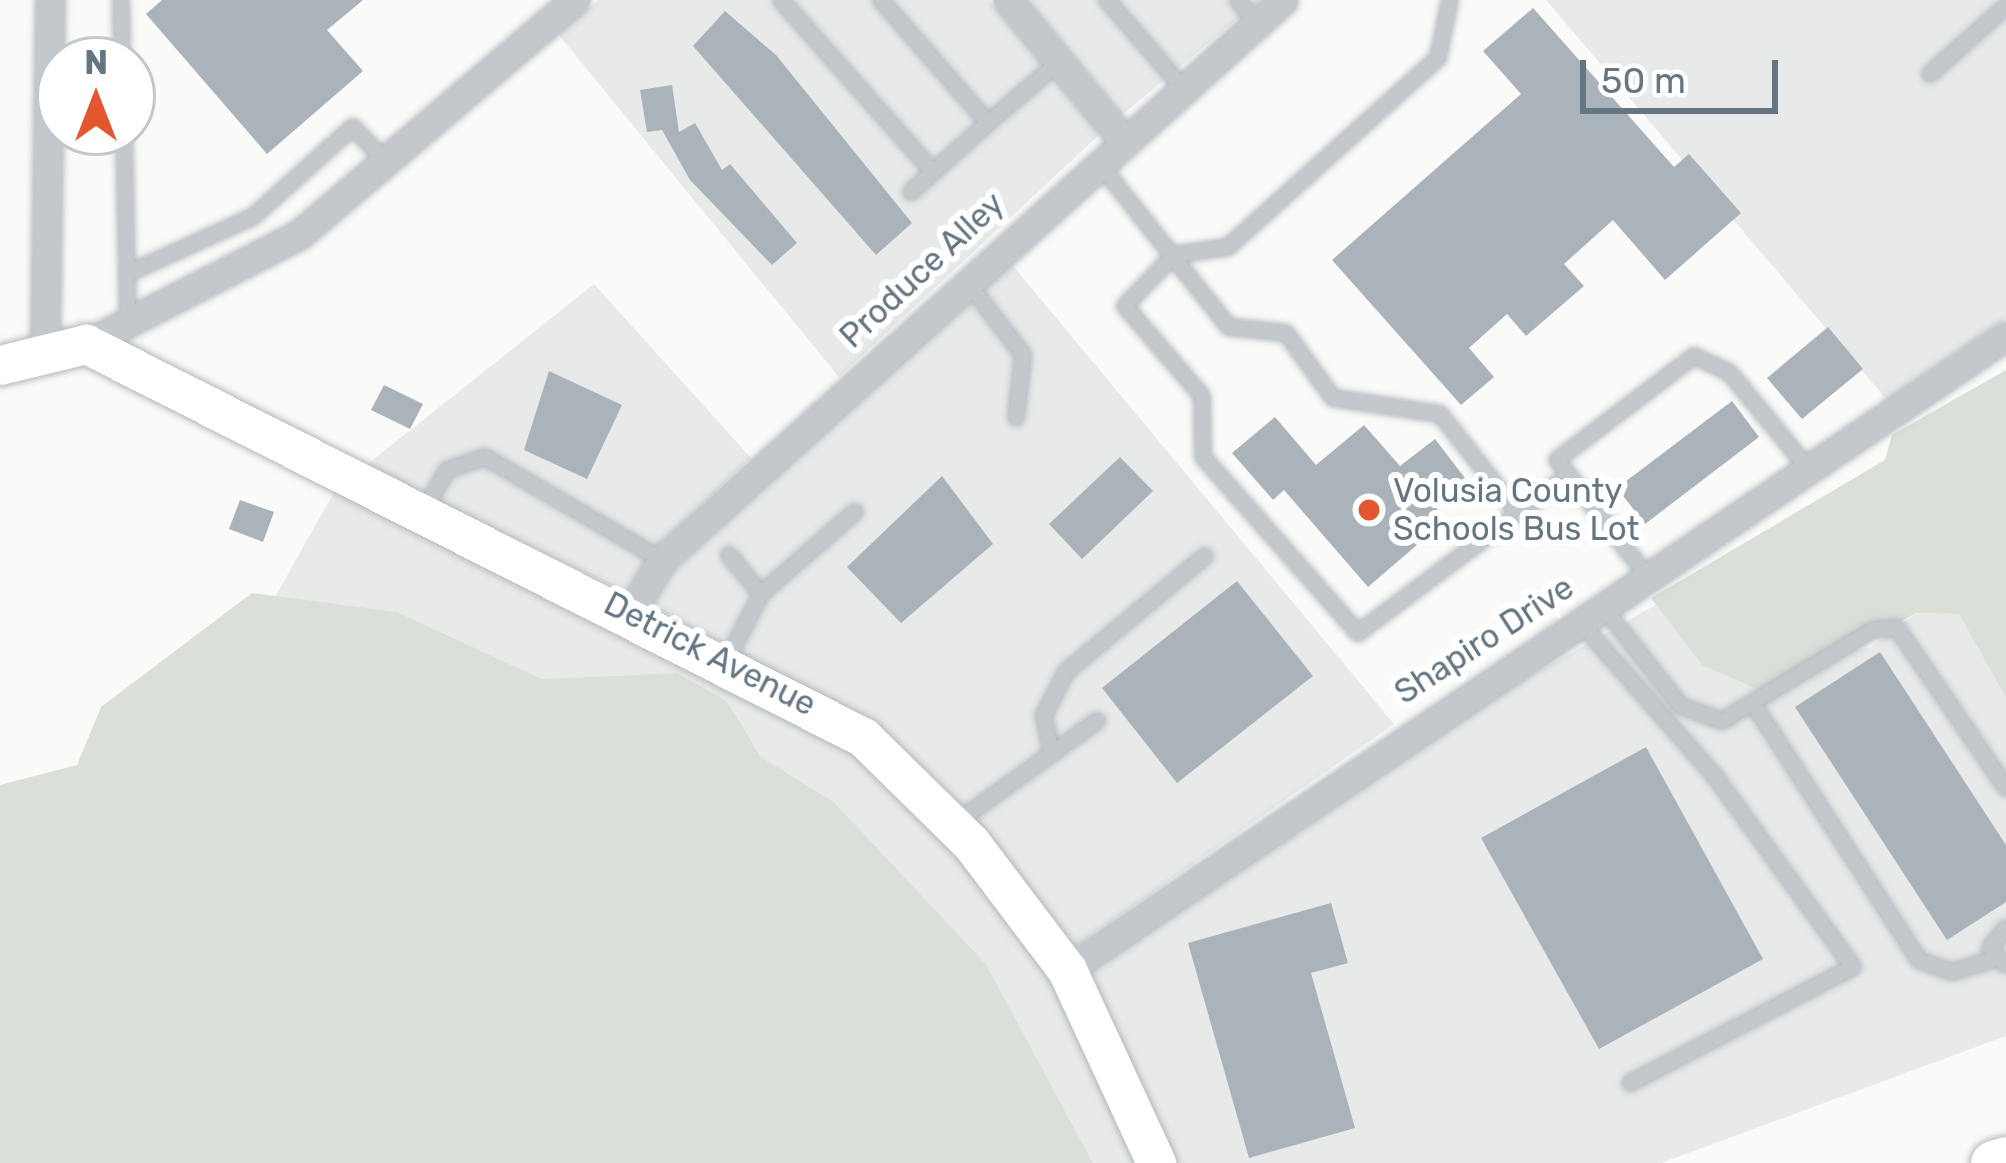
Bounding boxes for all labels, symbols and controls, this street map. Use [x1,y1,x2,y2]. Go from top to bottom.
north arrow [36,36,156,156]
scale bar [1586,36,1784,110]
text: N [84,43,108,82]
text: 50 m [1601,59,1686,102]
street label: Produce Alley [831,184,1013,356]
place label: Volusia County Schools Bus Lot [1393,471,1639,549]
marker: Volusia County Schools Bus Lot [1356,497,1382,523]
street label: Shapiro Drive [1387,568,1581,712]
street label: Detrick Avenue [597,583,823,725]

